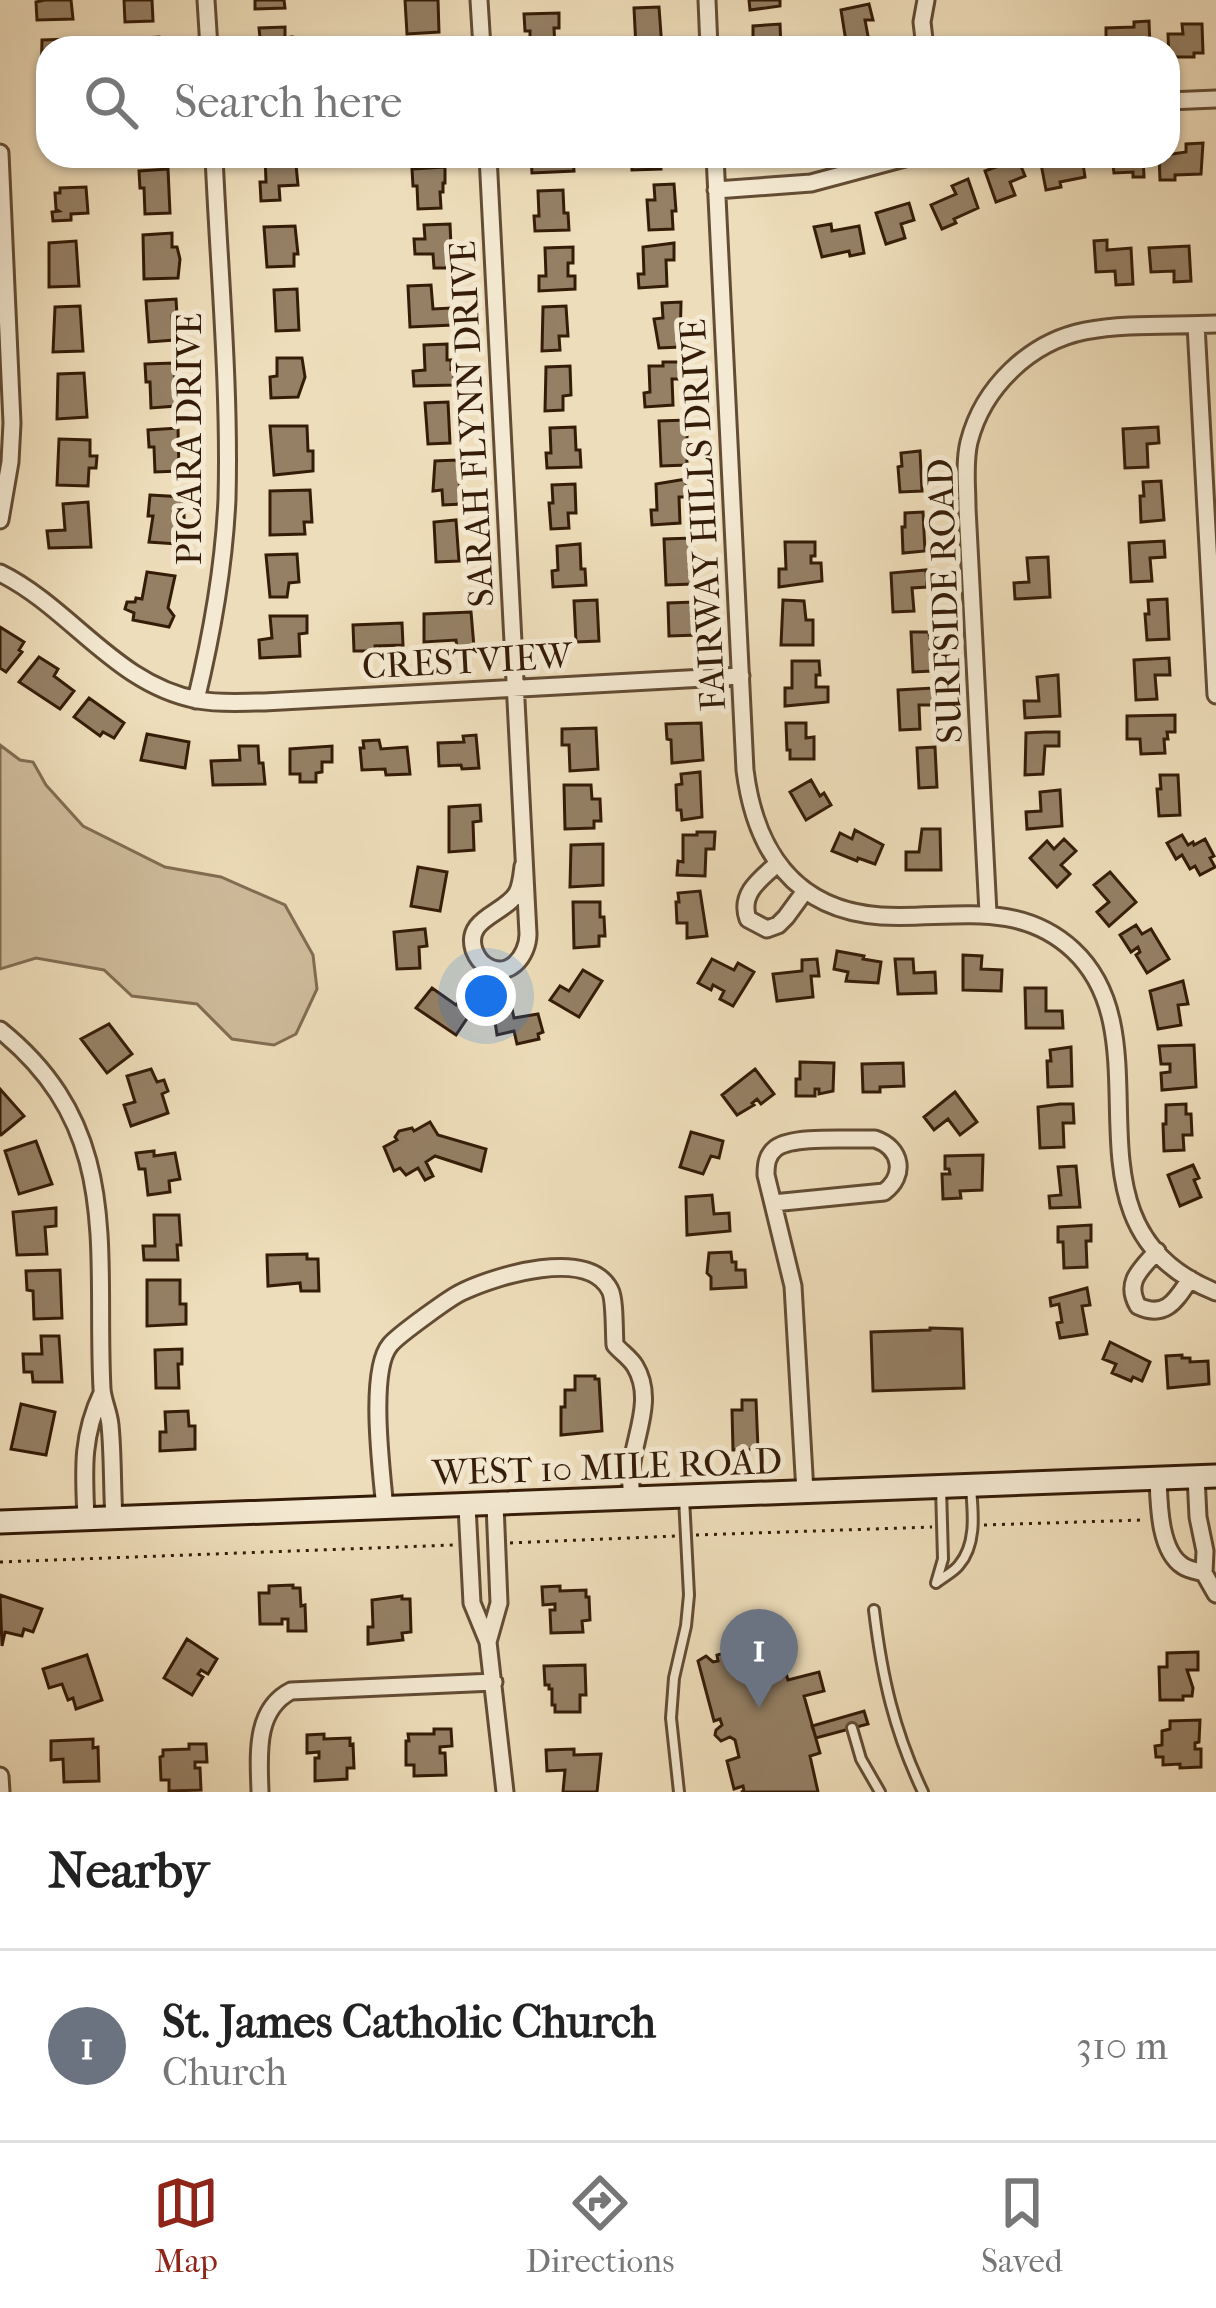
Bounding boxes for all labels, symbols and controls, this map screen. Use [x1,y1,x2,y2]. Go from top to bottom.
search box [36,36,1180,168]
icon: search [78,69,144,135]
text: Search here [174,76,402,129]
street label: SARAH FLYNN DRIVE [441,240,503,608]
street label: PICARA DRIVE [168,313,210,565]
street label: FAIRWAY HILLS DRIVE [672,318,734,712]
street label: SURFSIDE ROAD [919,458,971,744]
street label: CRESTVIEW [361,634,575,687]
your location [456,966,516,1026]
street label: WEST 10 MILE ROAD [430,1440,783,1494]
pin: 1 [720,1609,798,1708]
text: Nearby [48,1840,209,1900]
text: St. James Catholic Church [162,1996,656,2049]
text: 1 [80,2023,94,2069]
text: 310 m [1076,2023,1168,2069]
text: Church [162,2049,287,2095]
tab: Map [153,2170,219,2281]
tab: Directions [526,2170,674,2281]
tab: Saved [981,2170,1063,2281]

